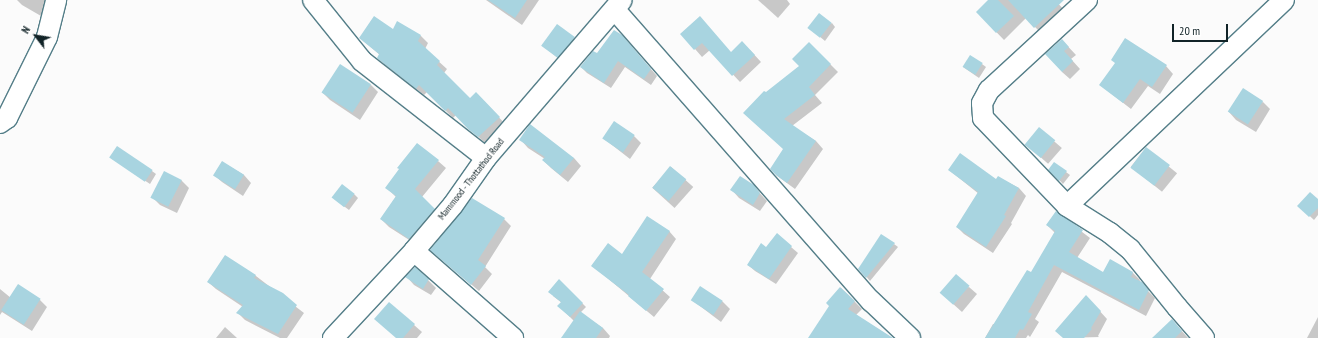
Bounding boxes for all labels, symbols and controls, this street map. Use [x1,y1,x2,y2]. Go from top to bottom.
north arrow [16,16,56,56]
scale bar [1174,16,1230,42]
text: 20 m [1179,23,1200,38]
text: N [18,24,33,36]
street label: Mammood - Thottathod Road [435,135,507,223]

